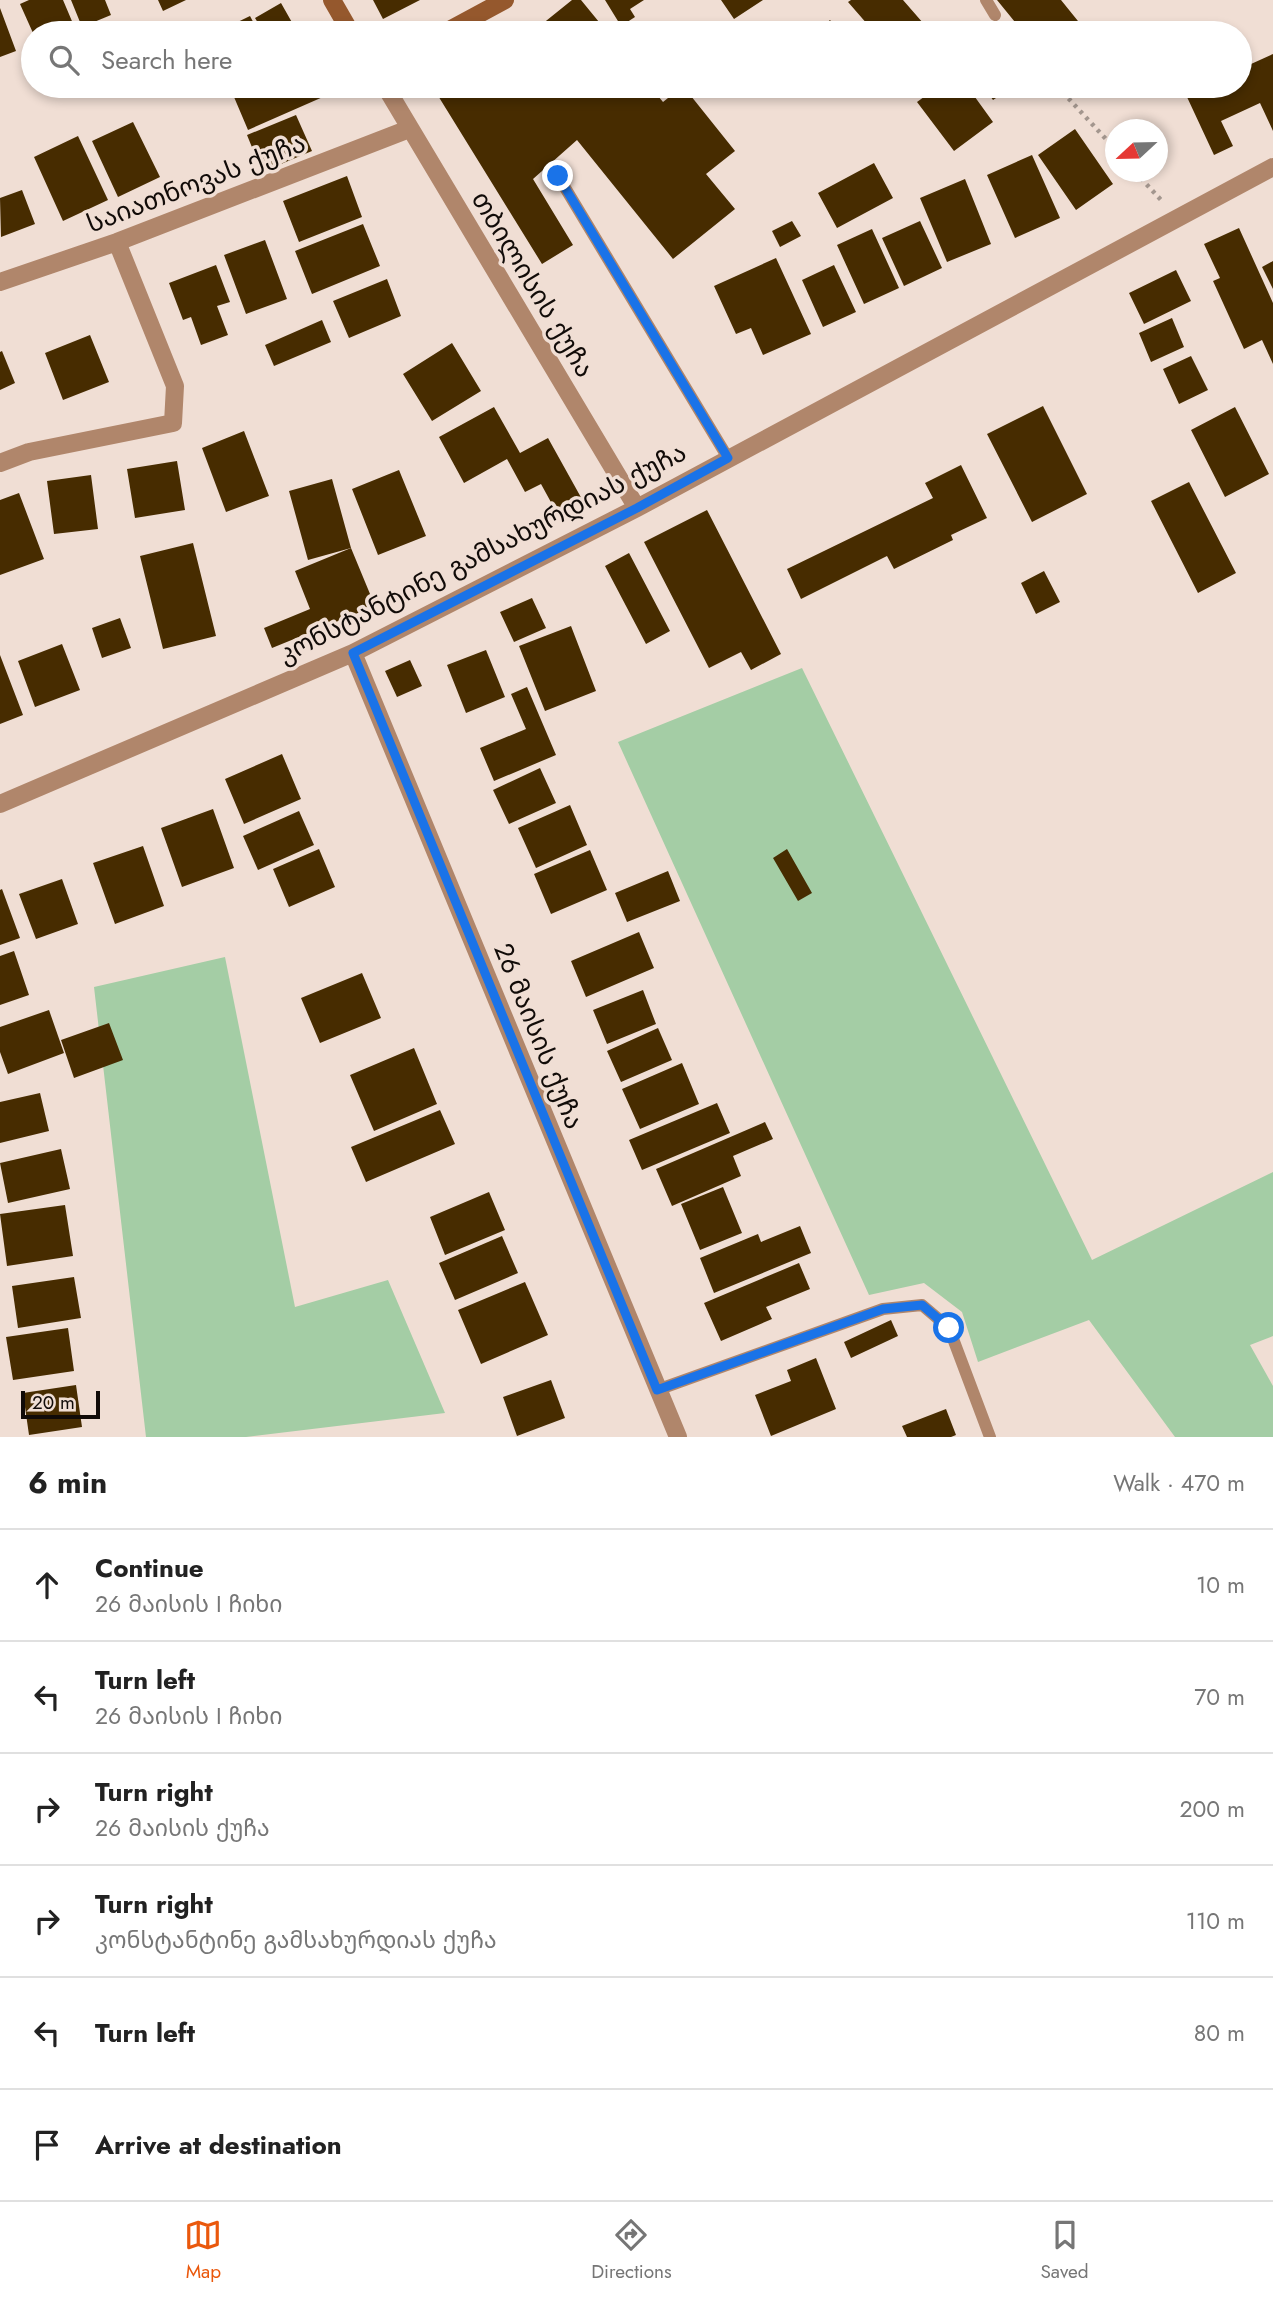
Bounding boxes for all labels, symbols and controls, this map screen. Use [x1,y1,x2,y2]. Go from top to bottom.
search box [21,21,1252,98]
icon: search [45,41,83,79]
text: Search here [101,41,233,79]
north arrow [1105,119,1168,182]
street label: საიათნოვას ქუჩა [81,124,311,242]
route end [542,160,573,191]
street label: თბილისის ქუჩა [462,183,604,385]
street label: კონსტანტინე გამსახურდიას ქუჩა [271,433,693,673]
street label: 26 მაისის ქუჩა [484,937,594,1135]
route start [933,1312,964,1343]
scale bar [21,1388,100,1420]
text: 20 m [32,1389,75,1416]
text: 6 min [28,1461,107,1504]
text: Walk · 470 m [1113,1466,1245,1500]
text: Continue [95,1549,204,1587]
icon: ahead [28,1566,66,1604]
text: 10 m [1196,1568,1245,1602]
text: 26 მაისის I ჩიხი [95,1587,282,1621]
text: Turn left [95,1661,195,1699]
icon: left [28,1678,66,1716]
text: 70 m [1194,1680,1245,1714]
text: 26 მაისის I ჩიხი [95,1699,282,1733]
text: Turn right [95,1773,213,1811]
icon: right [28,1790,66,1828]
text: 200 m [1179,1792,1245,1826]
text: 26 მაისის ქუჩა [95,1811,270,1845]
text: Turn right [95,1885,213,1923]
icon: right [28,1902,66,1940]
text: 110 m [1186,1904,1245,1938]
text: კონსტანტინე გამსახურდიას ქუჩა [95,1923,497,1957]
icon: left [28,2014,66,2052]
text: Turn left [95,2014,195,2052]
text: 80 m [1194,2016,1245,2050]
icon: arrive [28,2126,66,2164]
text: Arrive at destination [95,2126,342,2164]
tab: Map [184,2216,222,2285]
tab: Directions [591,2216,672,2285]
tab: Saved [1040,2216,1089,2285]

